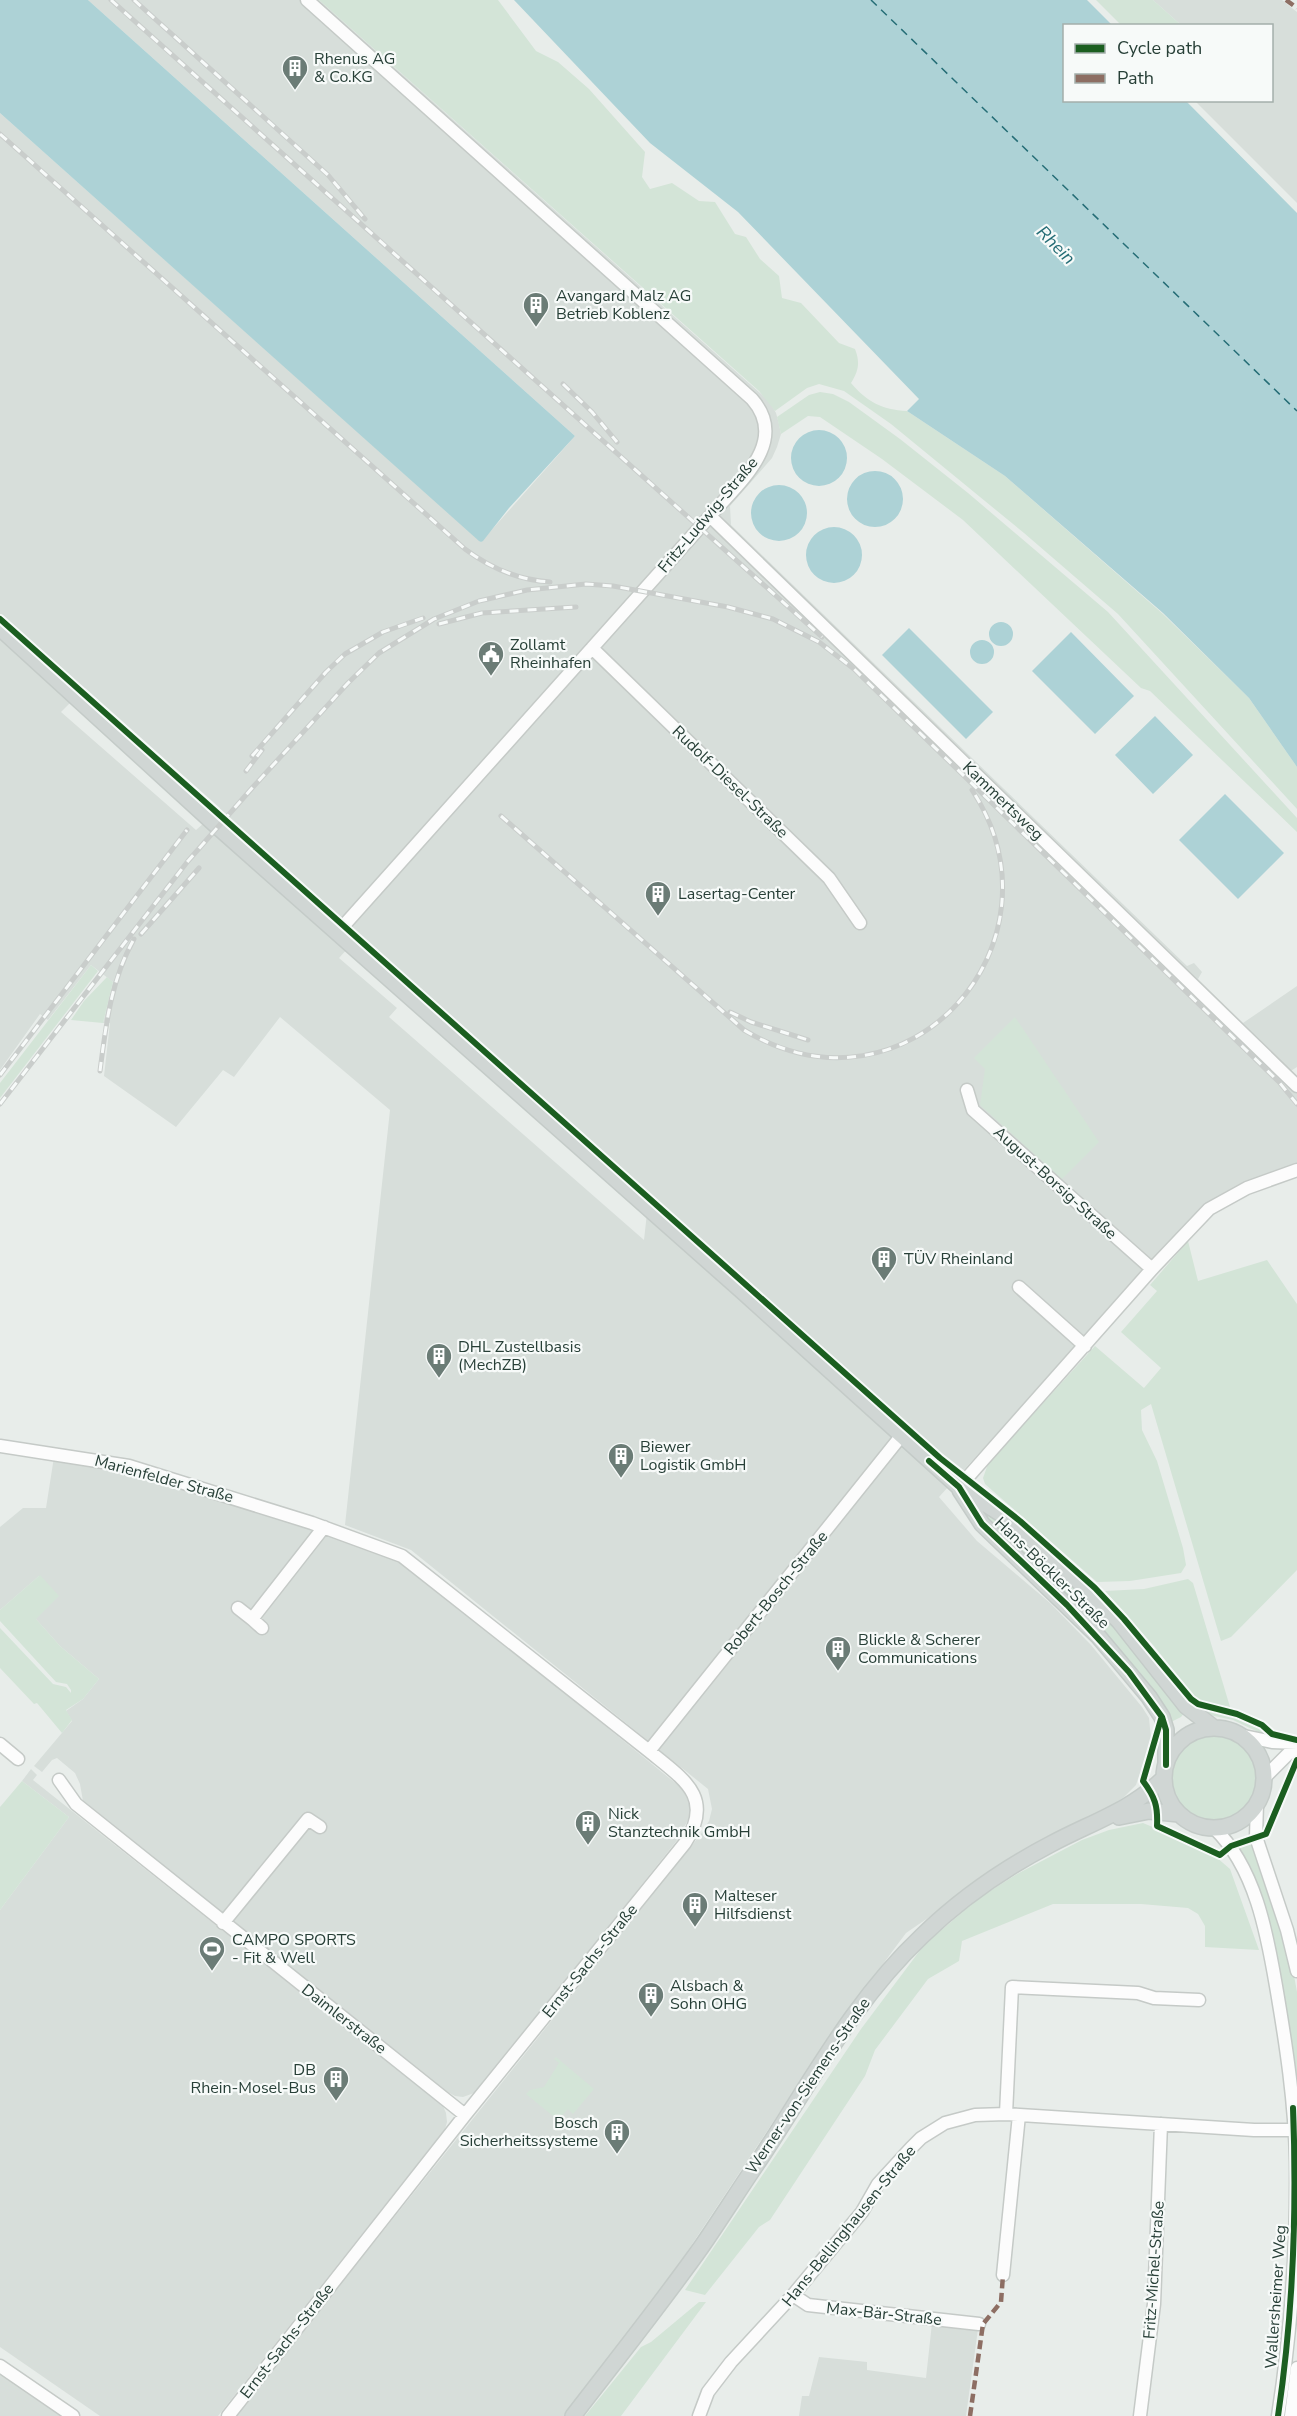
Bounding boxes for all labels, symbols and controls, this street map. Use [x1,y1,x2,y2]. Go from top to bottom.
legend [1063,24,1273,102]
text: Cycle path [1117,36,1202,60]
place label: Rhenus AG & Co.KG [314,48,395,88]
building icon: Rhenus AG & Co.KG [280,53,310,91]
text: Path [1117,66,1154,90]
water label: Rhein [1031,220,1081,270]
place label: Avangard Malz AG Betrieb Koblenz [556,285,691,325]
building icon: Avangard Malz AG Betrieb Koblenz [521,290,551,328]
street label: Fritz-Ludwig-Straße [653,452,763,578]
place label: Zollamt Rheinhafen [510,634,591,674]
public building icon: Zollamt Rheinhafen [476,639,506,677]
street label: Rudolf-Diesel-Straße [667,721,793,843]
street label: Kammertsweg [958,757,1048,845]
building icon: Lasertag-Center [643,879,673,917]
place label: Lasertag-Center [678,883,796,905]
street label: August-Borsig-Straße [988,1122,1122,1244]
building icon: TÜV Rheinland [869,1244,899,1282]
place label: TÜV Rheinland [904,1248,1013,1270]
place label: DHL Zustellbasis (MechZB) [458,1336,581,1376]
building icon: DHL Zustellbasis (MechZB) [424,1341,454,1379]
place label: Biewer Logistik GmbH [640,1436,746,1476]
building icon: Biewer Logistik GmbH [606,1441,636,1479]
street label: Marienfelder Straße [92,1450,236,1508]
street label: Hans-Böckler-Straße [990,1512,1114,1634]
street label: Robert-Bosch-Straße [719,1526,833,1660]
place label: Blickle & Scherer Communications [858,1629,980,1669]
building icon: Blickle & Scherer Communications [823,1634,853,1672]
place label: Nick Stanztechnik GmbH [608,1803,751,1843]
building icon: Nick Stanztechnik GmbH [573,1808,603,1846]
place label: Malteser Hilfsdienst [714,1885,792,1925]
building icon: Malteser Hilfsdienst [680,1890,710,1928]
street label: Ernst-Sachs-Straße [537,1899,643,2023]
place label: CAMPO SPORTS - Fit & Well [232,1929,356,1969]
sports icon: CAMPO SPORTS - Fit & Well [197,1934,227,1972]
place label: Alsbach & Sohn OHG [670,1975,747,2015]
street label: Daimlerstraße [297,1979,391,2059]
building icon: Alsbach & Sohn OHG [636,1980,666,2018]
street label: Werner-von-Siemens-Straße [741,1993,875,2179]
place label: DB Rhein-Mosel-Bus [190,2059,316,2099]
building icon: DB Rhein-Mosel-Bus [321,2064,351,2102]
place label: Bosch Sicherheitssysteme [460,2112,598,2152]
building icon: Bosch Sicherheitssysteme [602,2117,632,2155]
street label: Hans-Bellinghausen-Straße [777,2141,921,2311]
street label: Fritz-Michel-Straße [1138,2200,1170,2340]
street label: Wallersheimer Weg [1260,2224,1292,2370]
street label: Ernst-Sachs-Straße [235,2279,339,2403]
street label: Max-Bär-Straße [825,2297,943,2331]

